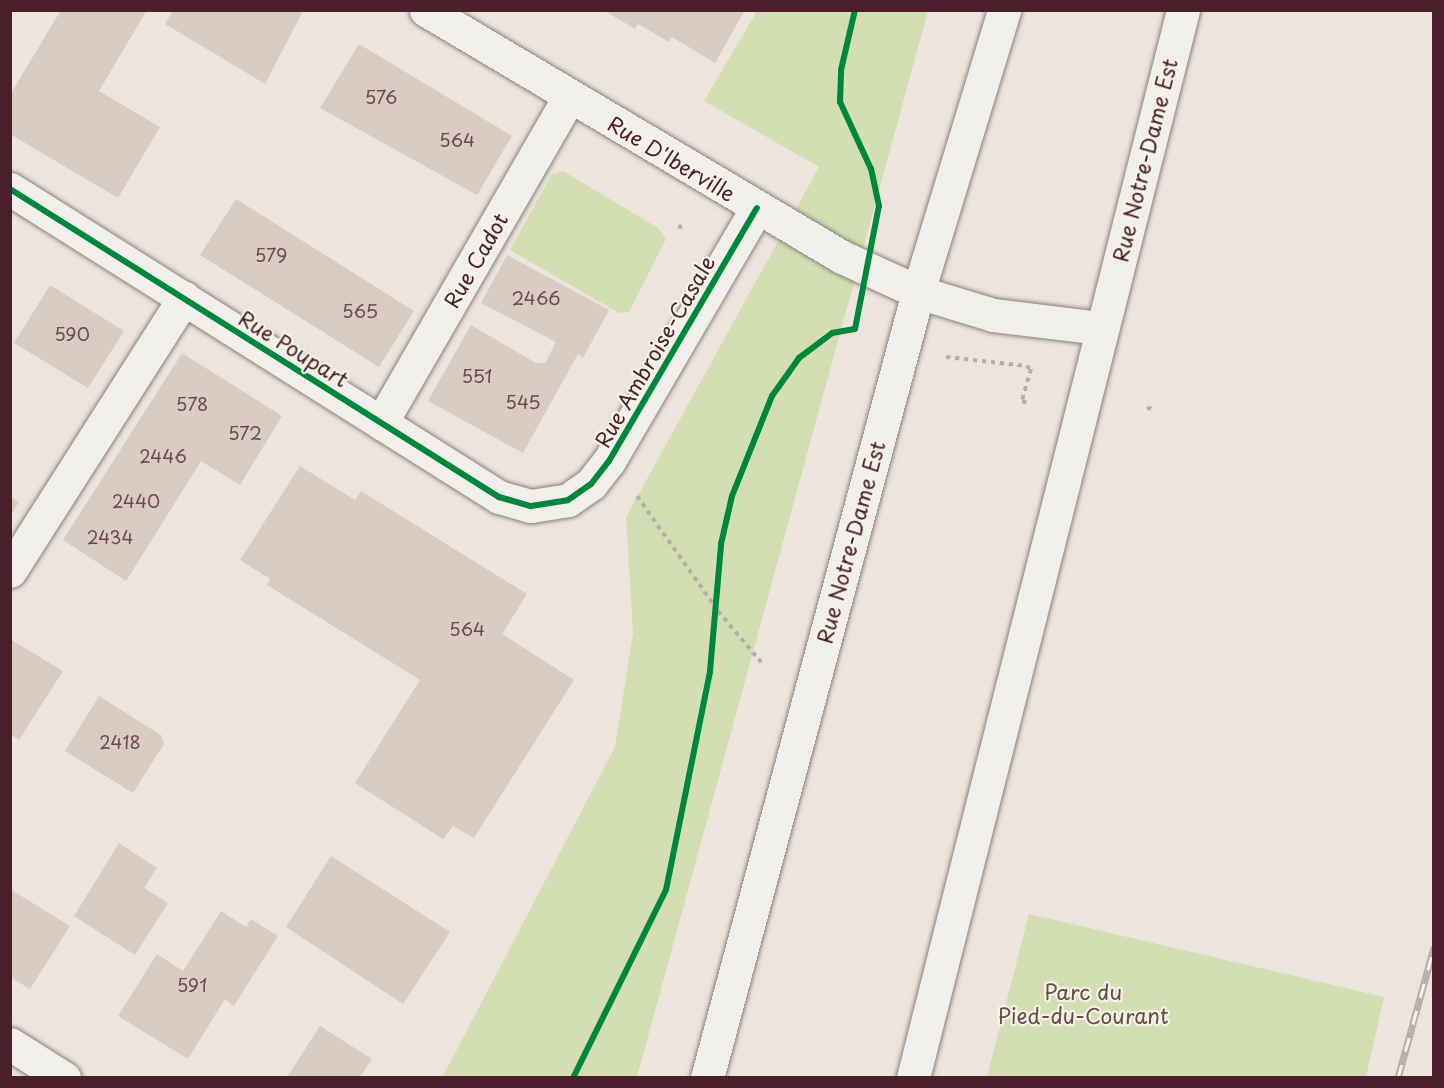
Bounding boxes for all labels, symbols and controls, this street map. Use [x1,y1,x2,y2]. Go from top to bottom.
street label: Rue Notre-Dame Est [1106,55,1182,265]
house number: 576 [365,86,397,108]
street label: Rue D'Iberville [603,110,741,206]
house number: 564 [439,129,475,151]
street label: Rue Cadot [437,207,513,313]
house number: 579 [255,244,287,266]
street label: Rue Ambroise-Casale [588,250,720,452]
house number: 2466 [511,287,561,309]
house number: 565 [342,300,378,322]
street label: Rue Poupart [234,304,354,392]
house number: 590 [54,323,90,345]
house number: 551 [462,365,492,387]
house number: 545 [505,391,541,413]
house number: 578 [176,393,208,415]
house number: 572 [228,422,262,444]
street label: Rue Notre-Dame Est [811,437,889,647]
house number: 2446 [139,445,187,467]
house number: 2440 [112,490,160,512]
house number: 2434 [87,526,133,548]
house number: 564 [449,618,485,640]
house number: 2418 [99,731,141,753]
house number: 591 [177,974,207,996]
park label: Parc du Pied-du-Courant [998,978,1168,1028]

